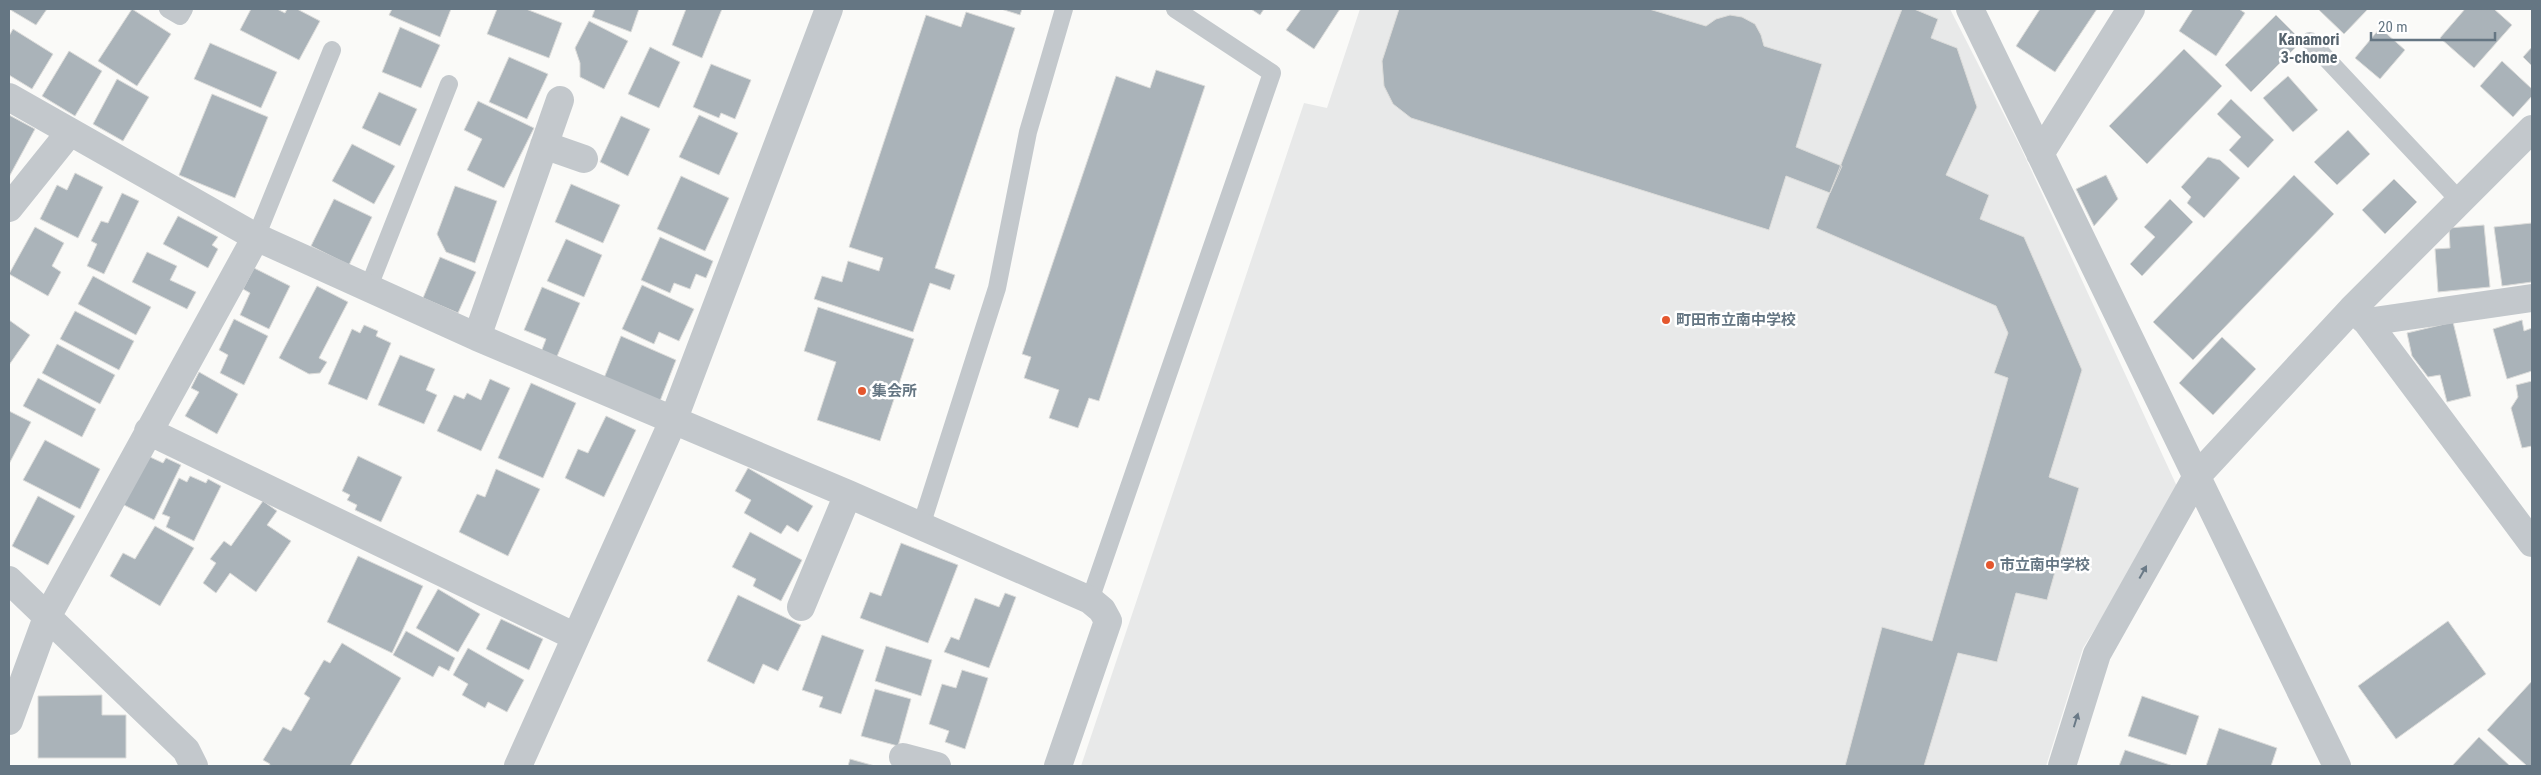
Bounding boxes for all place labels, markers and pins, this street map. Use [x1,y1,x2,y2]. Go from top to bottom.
place label: 町田市立南中学校 [1676,311,1796,329]
marker: 町田市立南中学校 [1660,314,1672,326]
place label: 集会所 [871,382,917,400]
marker: 集会所 [856,385,868,397]
place label: 市立南中学校 [2000,556,2090,574]
marker: 市立南中学校 [1984,559,1996,571]

